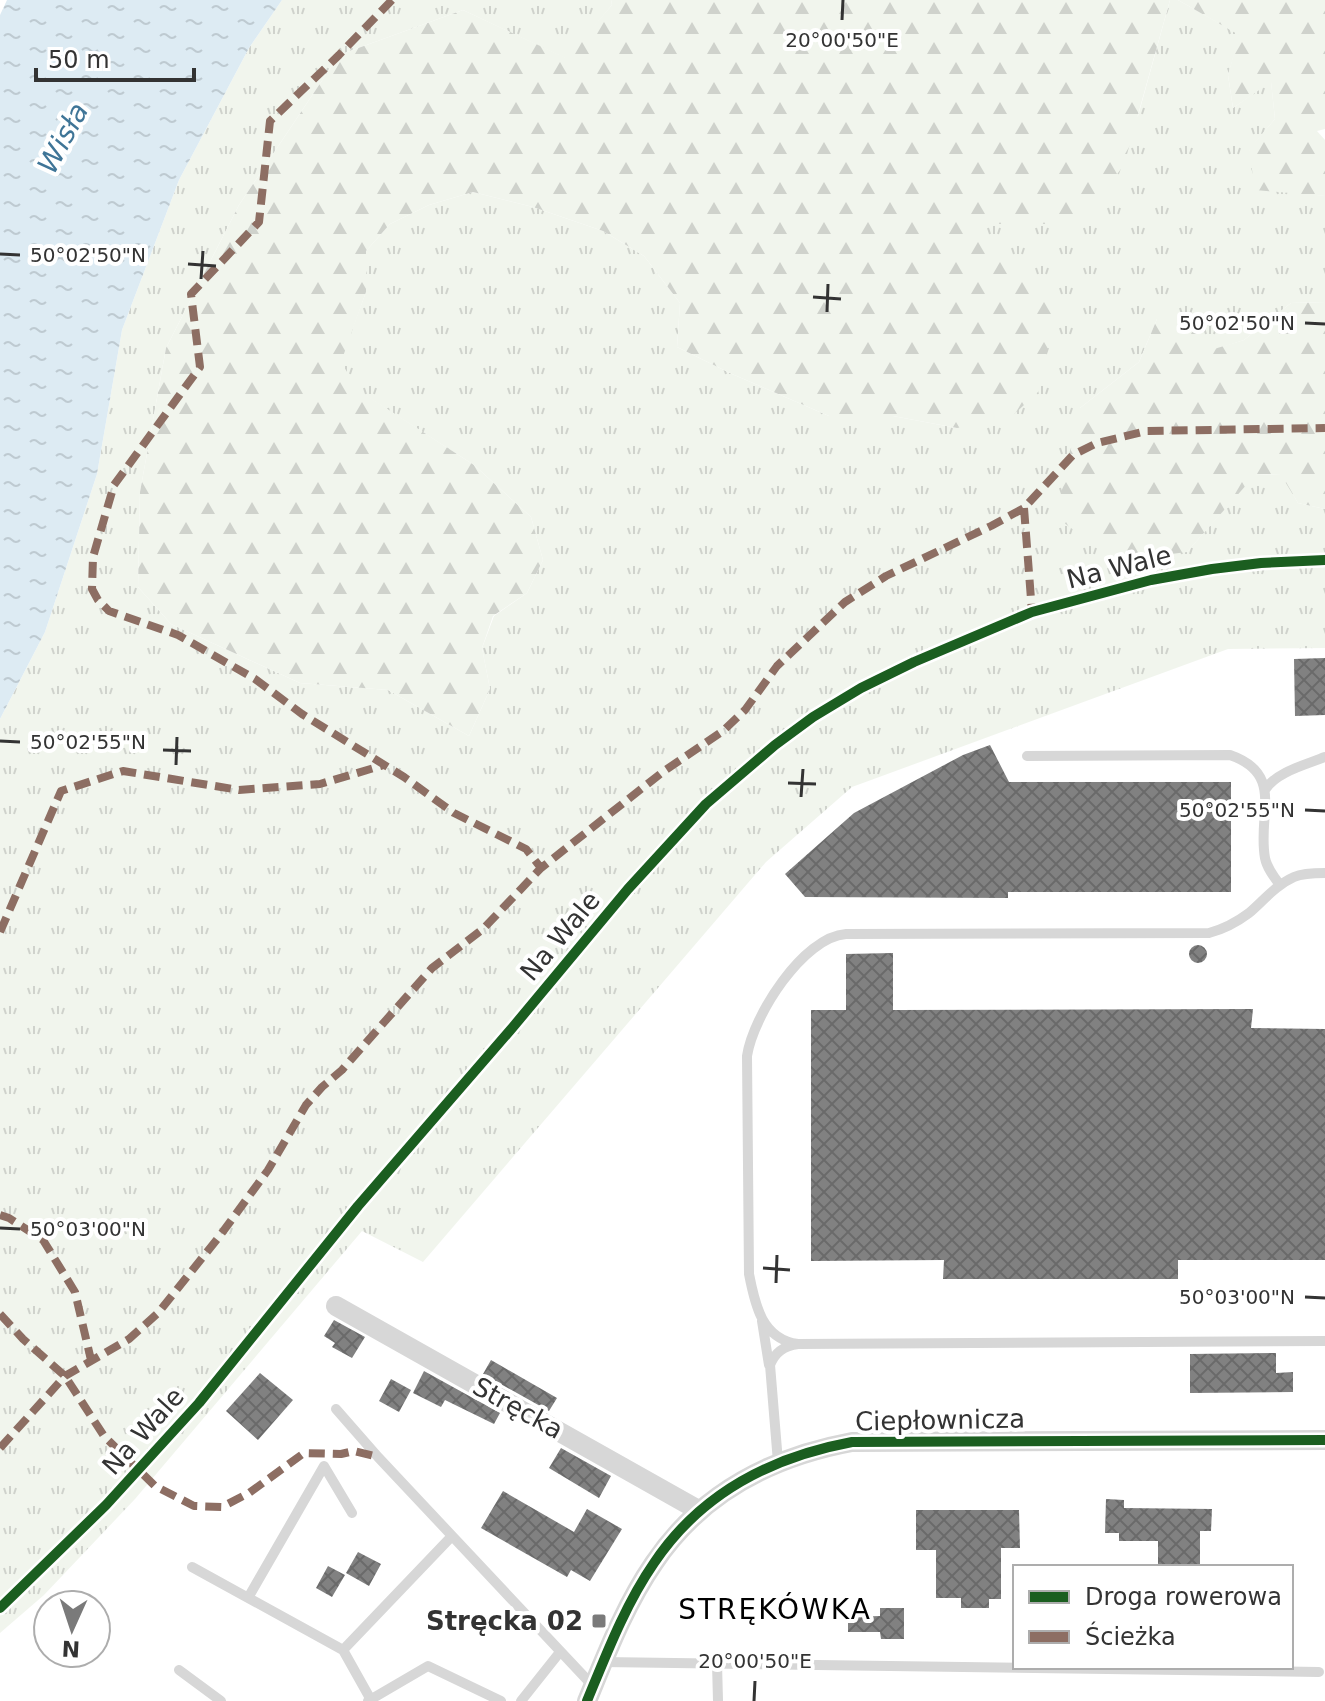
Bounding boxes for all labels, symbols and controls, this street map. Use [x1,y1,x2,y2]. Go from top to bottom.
text: 20°00'50"E [785,28,899,52]
scale bar [36,32,194,82]
text: 50 m [48,46,110,74]
water label: Wisła [31,97,95,179]
text: 50°02'50"N [30,243,146,267]
text: 50°02'50"N [1179,311,1295,335]
street label: Na Wale [1064,540,1174,594]
text: 50°02'55"N [30,730,146,754]
text: 50°02'55"N [1179,798,1295,822]
street label: Na Wale [514,885,606,987]
text: 50°03'00"N [30,1217,146,1241]
text: 50°03'00"N [1179,1285,1295,1309]
street label: Stręcka [468,1371,568,1445]
street label: Na Wale [96,1381,190,1481]
street label: Ciepłownicza [855,1404,1025,1436]
legend [1013,1565,1293,1669]
text: Droga rowerowa [1085,1583,1282,1611]
north arrow [32,1589,112,1669]
district label: STRĘKÓWKA [678,1592,872,1626]
place label: Stręcka 02 [426,1606,583,1636]
marker: Stręcka 02 [590,1612,608,1630]
text: Ścieżka [1085,1621,1176,1651]
text: N [61,1636,81,1661]
text: 20°00'50"E [698,1649,812,1673]

